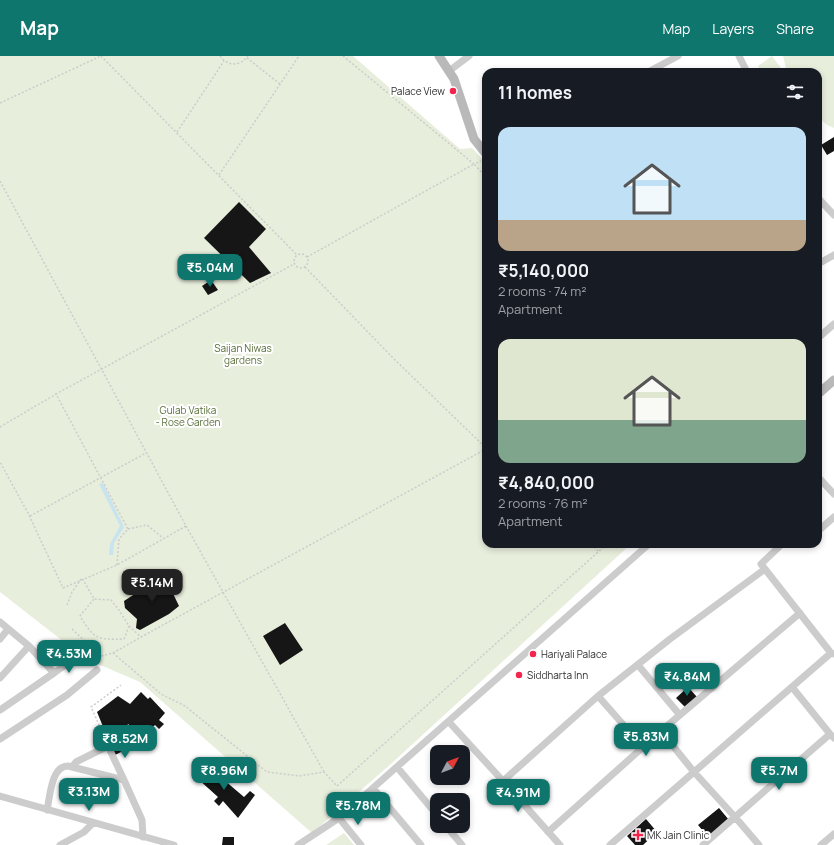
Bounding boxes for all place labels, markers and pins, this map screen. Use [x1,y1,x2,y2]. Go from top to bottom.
place label: Palace View [391,84,445,98]
marker: Palace View [448,86,458,96]
pin: ₹5.04M [177,254,243,288]
pin: ₹5.14M [119,569,185,603]
pin: ₹4.53M [36,640,102,674]
place label: Hariyali Palace [541,647,607,661]
marker: Hariyali Palace [528,649,538,659]
pin: ₹4.84M [654,663,720,697]
place label: Siddharta Inn [527,668,588,682]
marker: Siddharta Inn [514,670,524,680]
pin: ₹5.83M [613,723,679,757]
pin: ₹8.52M [92,725,158,759]
pin: ₹8.96M [191,757,257,791]
pin: ₹5.7M [751,757,807,791]
pin: ₹3.13M [56,778,122,812]
pin: ₹4.91M [485,779,551,813]
pin: ₹5.78M [325,792,391,826]
place label: MK Jain Clinic [647,828,710,842]
marker: MK Jain Clinic [632,829,644,841]

